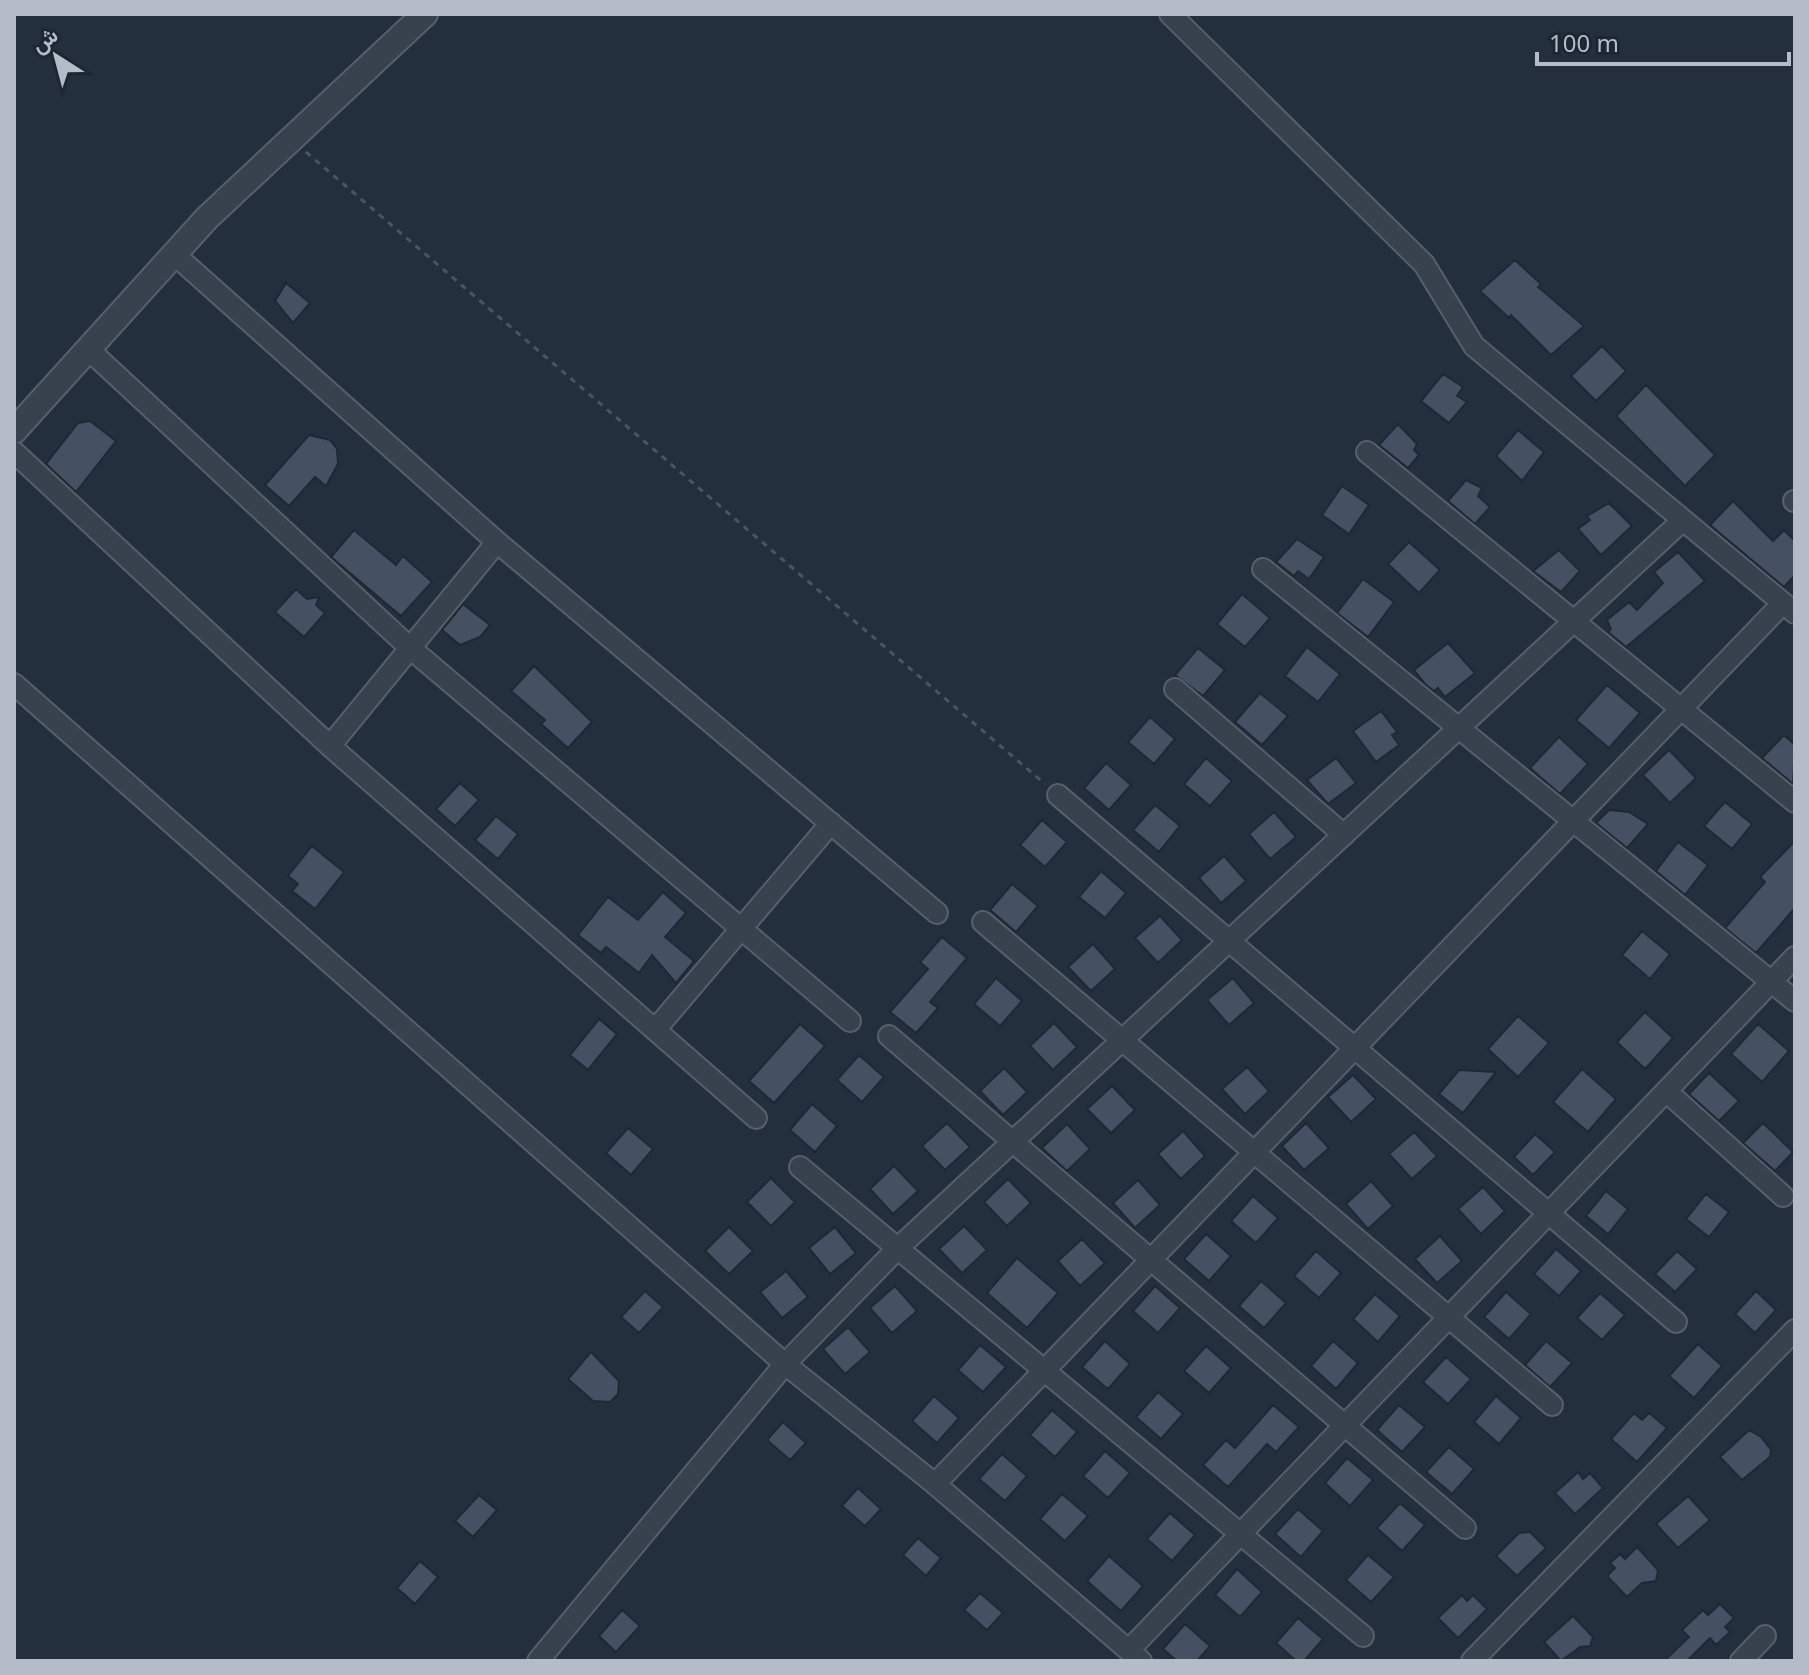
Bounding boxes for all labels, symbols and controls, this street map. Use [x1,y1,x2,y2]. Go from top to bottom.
north arrow [16,16,96,96]
scale bar [1537,16,1789,66]
text: ش [24,19,63,59]
text: 100 m [1549,26,1619,59]

